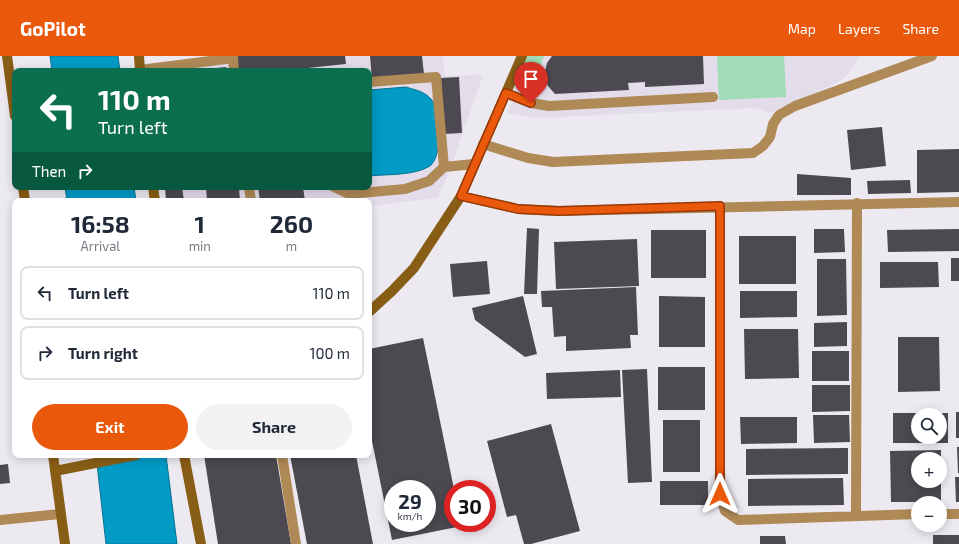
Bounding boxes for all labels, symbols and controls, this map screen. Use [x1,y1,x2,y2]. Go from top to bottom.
text: GoPilot [20,17,86,40]
text: Map [788,20,816,37]
text: Layers [838,20,880,37]
text: Share [902,20,939,37]
pin [514,62,548,103]
icon: arrive [520,68,542,90]
text: 110 m [98,82,171,116]
icon: left [32,84,84,136]
text: Turn left [98,116,168,138]
icon: right [74,160,96,182]
text: Then [32,162,66,180]
text: 16:58 [71,209,130,238]
text: 1 [195,209,205,238]
text: 260 [270,209,313,238]
text: Arrival [81,238,120,254]
text: min [189,238,211,254]
text: m [286,238,297,254]
icon: left [34,282,56,304]
text: Turn left [68,284,129,302]
text: 110 m [313,284,350,302]
icon: right [34,342,56,364]
text: Turn right [68,344,138,362]
text: 100 m [309,344,350,362]
button: Exit [32,404,188,450]
button: Share [196,404,352,450]
map controls [911,408,947,532]
button: search [911,408,947,444]
button: + [911,452,947,488]
position arrow [699,473,741,515]
speed limit sign: 30 [444,480,496,532]
text: 29 [398,489,422,513]
button: − [911,496,947,532]
text: km/h [398,510,422,522]

